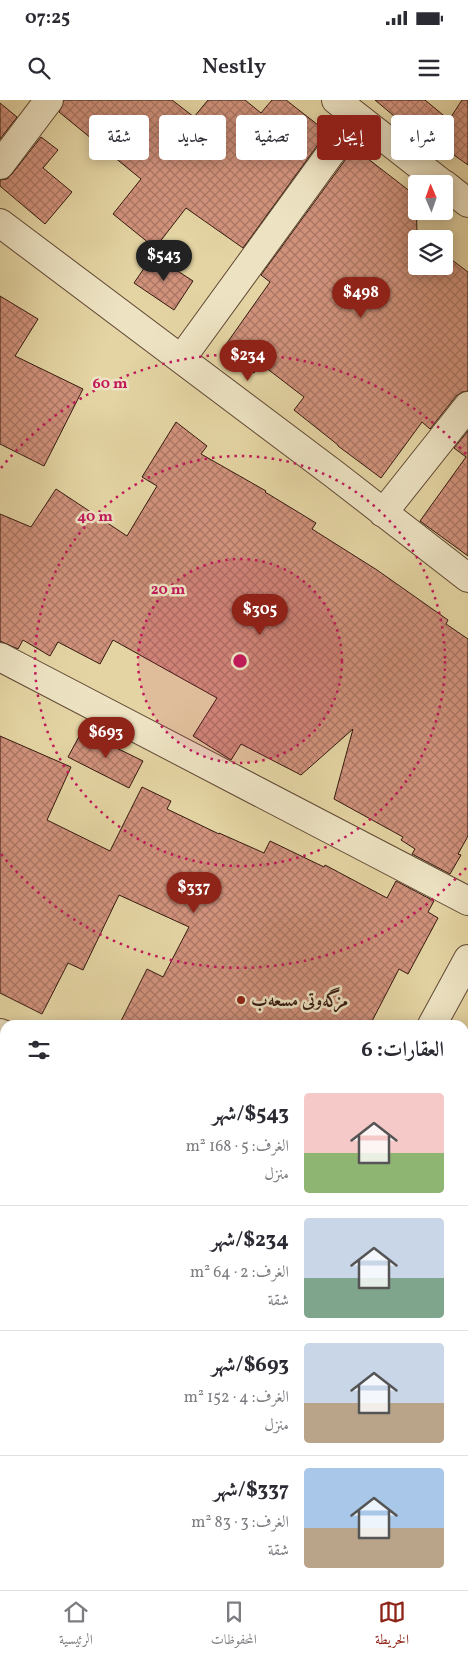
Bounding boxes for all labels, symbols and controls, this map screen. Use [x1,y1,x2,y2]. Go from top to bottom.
text: 07:25 [25,5,70,31]
text: Nestly [202,52,266,83]
icon: search [25,54,53,82]
icon: menu [415,54,443,82]
chip: شقة [89,115,149,160]
chip: جديد [159,115,226,160]
chip: تصفية [236,115,307,160]
chip: إيجار [317,115,381,160]
chip: شراء [391,115,454,160]
north arrow [408,175,452,220]
map controls [408,175,453,275]
button: layers [408,230,453,275]
pin: $543 [134,240,194,282]
text: $543 [147,245,181,267]
pin: $498 [331,276,391,319]
text: $498 [343,282,379,304]
pin: $234 [218,340,278,382]
text: $234 [231,345,265,367]
text: 60 m [93,374,128,395]
text: 40 m [77,507,113,528]
text: 20 m [151,580,186,601]
pin: $305 [230,594,290,636]
text: $305 [243,599,277,621]
centre of rings [231,652,249,670]
pin: $693 [76,716,136,759]
text: $693 [89,722,123,744]
pin: $337 [164,872,224,914]
text: $337 [178,877,210,899]
place label: مزگەوتی مسعەب [251,987,348,1014]
marker: مزگەوتی مسعەب [235,994,247,1006]
icon: filters [25,1036,53,1064]
text: العقارات: 6 [361,1036,444,1065]
text: $543/شهر [212,1100,289,1129]
icon: home [344,1113,404,1173]
text: الغرف: 5 · 168 m² [186,1136,289,1158]
text: منزل [264,1164,289,1186]
text: $234/شهر [211,1226,289,1255]
icon: home [344,1238,404,1298]
text: الغرف: 2 · 64 m² [190,1262,289,1284]
text: شقة [268,1290,289,1312]
text: $693/شهر [211,1351,289,1380]
icon: home [344,1363,404,1423]
text: الغرف: 4 · 152 m² [184,1387,289,1409]
text: منزل [264,1415,289,1437]
text: $337/شهر [214,1476,289,1505]
icon: home [344,1488,404,1548]
text: الغرف: 3 · 83 m² [191,1512,289,1534]
text: شقة [268,1540,289,1562]
tab: الرئيسية [59,1598,93,1653]
tab: المحفوظات [211,1598,257,1653]
tab: الخريطة [375,1598,409,1653]

